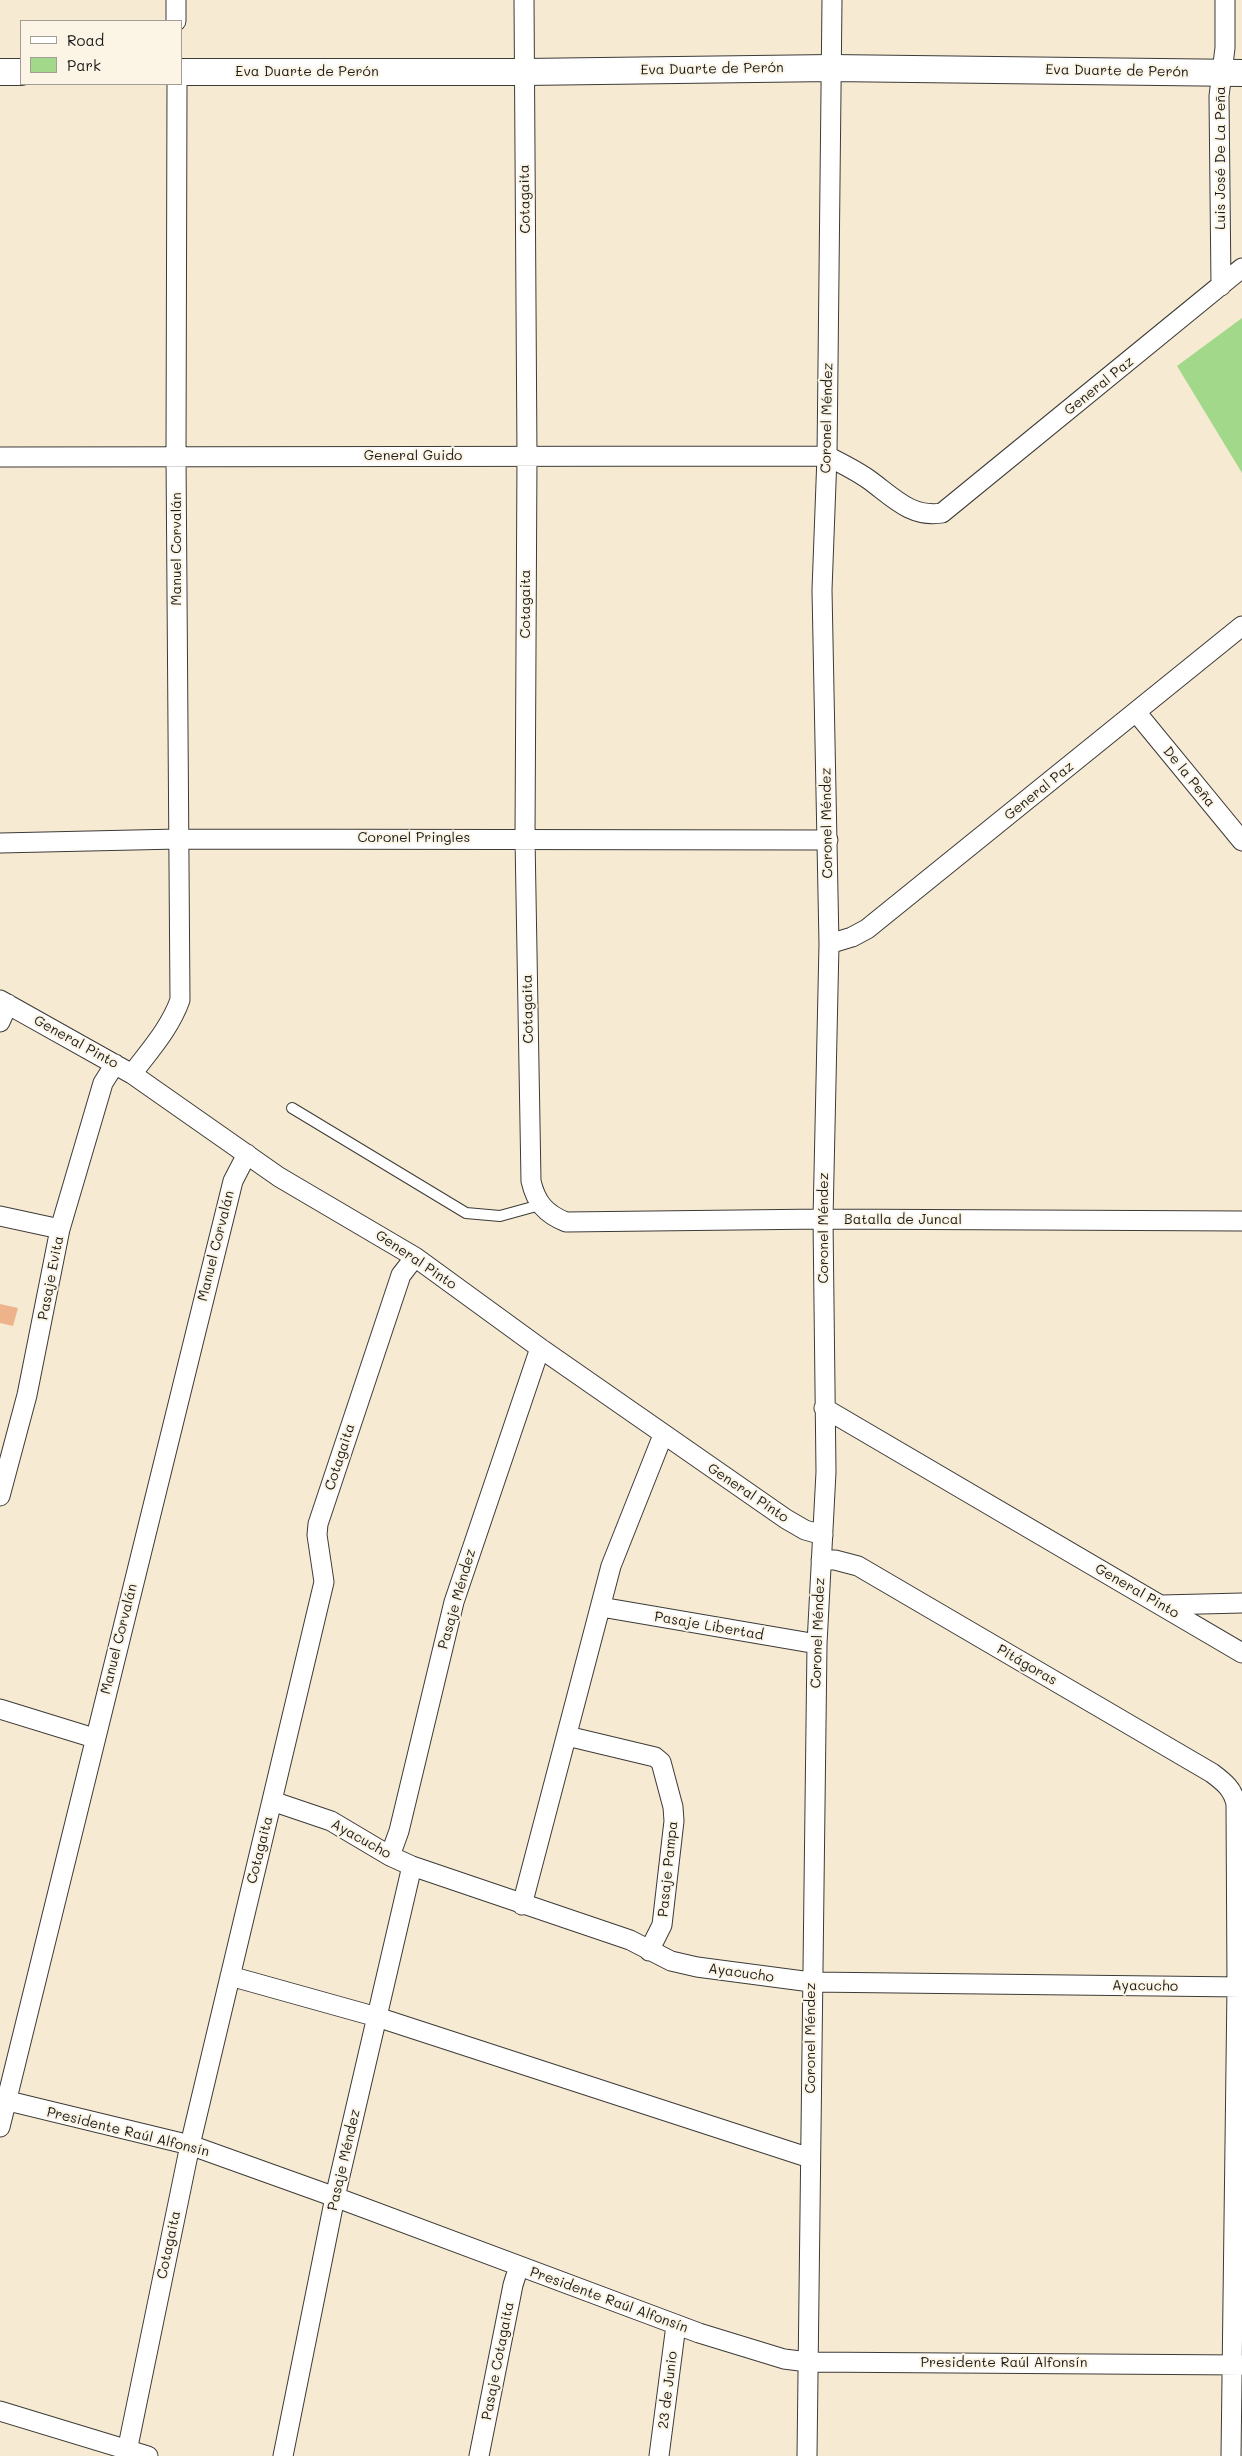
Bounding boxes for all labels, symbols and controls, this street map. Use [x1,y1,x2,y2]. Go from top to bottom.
legend [20,20,182,85]
text: Road [67,30,104,50]
text: Park [67,55,101,75]
street label: Eva Duarte de Perón [640,59,784,79]
street label: Eva Duarte de Perón [1045,61,1189,81]
street label: Eva Duarte de Perón [235,64,379,80]
street label: Luis José De La Peña [1213,86,1229,230]
street label: Cotagaita [516,164,534,234]
street label: General Paz [1061,353,1137,419]
street label: Coronel Méndez [818,362,836,474]
street label: General Guido [364,448,462,464]
street label: Manuel Corvalán [169,492,185,606]
street label: Cotagaita [518,569,534,639]
street label: De la Peña [1159,743,1219,811]
street label: General Paz [1001,758,1077,824]
street label: Coronel Méndez [818,767,836,879]
street label: Coronel Pringles [358,830,470,846]
street label: Cotagaita [519,974,537,1044]
street label: General Pinto [31,1012,121,1072]
street label: Coronel Méndez [816,1173,832,1283]
street label: Manuel Corvalán [194,1189,238,1303]
street label: Batalla de Juncal [844,1212,962,1228]
street label: General Pinto [372,1227,460,1293]
street label: Pasaje Evita [35,1235,67,1321]
street label: Cotagaita [321,1422,359,1492]
street label: General Pinto [704,1460,792,1526]
street label: Pasaje Méndez [435,1547,479,1651]
street label: General Pinto [1092,1560,1182,1622]
street label: Coronel Méndez [808,1577,828,1689]
street label: Manuel Corvalán [97,1582,141,1696]
street label: Pasaje Libertad [653,1608,765,1644]
street label: Pitágoras [994,1641,1060,1689]
street label: Cotagaita [243,1814,277,1886]
street label: Ayacucho [328,1816,394,1862]
street label: Pasaje Pampa [655,1820,681,1918]
street label: Ayacucho [707,1960,775,1986]
street label: Ayacucho [1112,1977,1178,1995]
street label: Coronel Méndez [803,1983,819,2093]
street label: Presidente Raúl Alfonsín [45,2104,211,2160]
street label: Pasaje Méndez [324,2108,364,2212]
street label: Cotagaita [154,2209,184,2281]
street label: Presidente Raúl Alfonsín [528,2264,690,2336]
street label: Pasaje Cotagaita [478,2301,518,2421]
street label: 23 de Junio [655,2350,681,2430]
street label: Presidente Raúl Alfonsín [921,2355,1087,2371]

